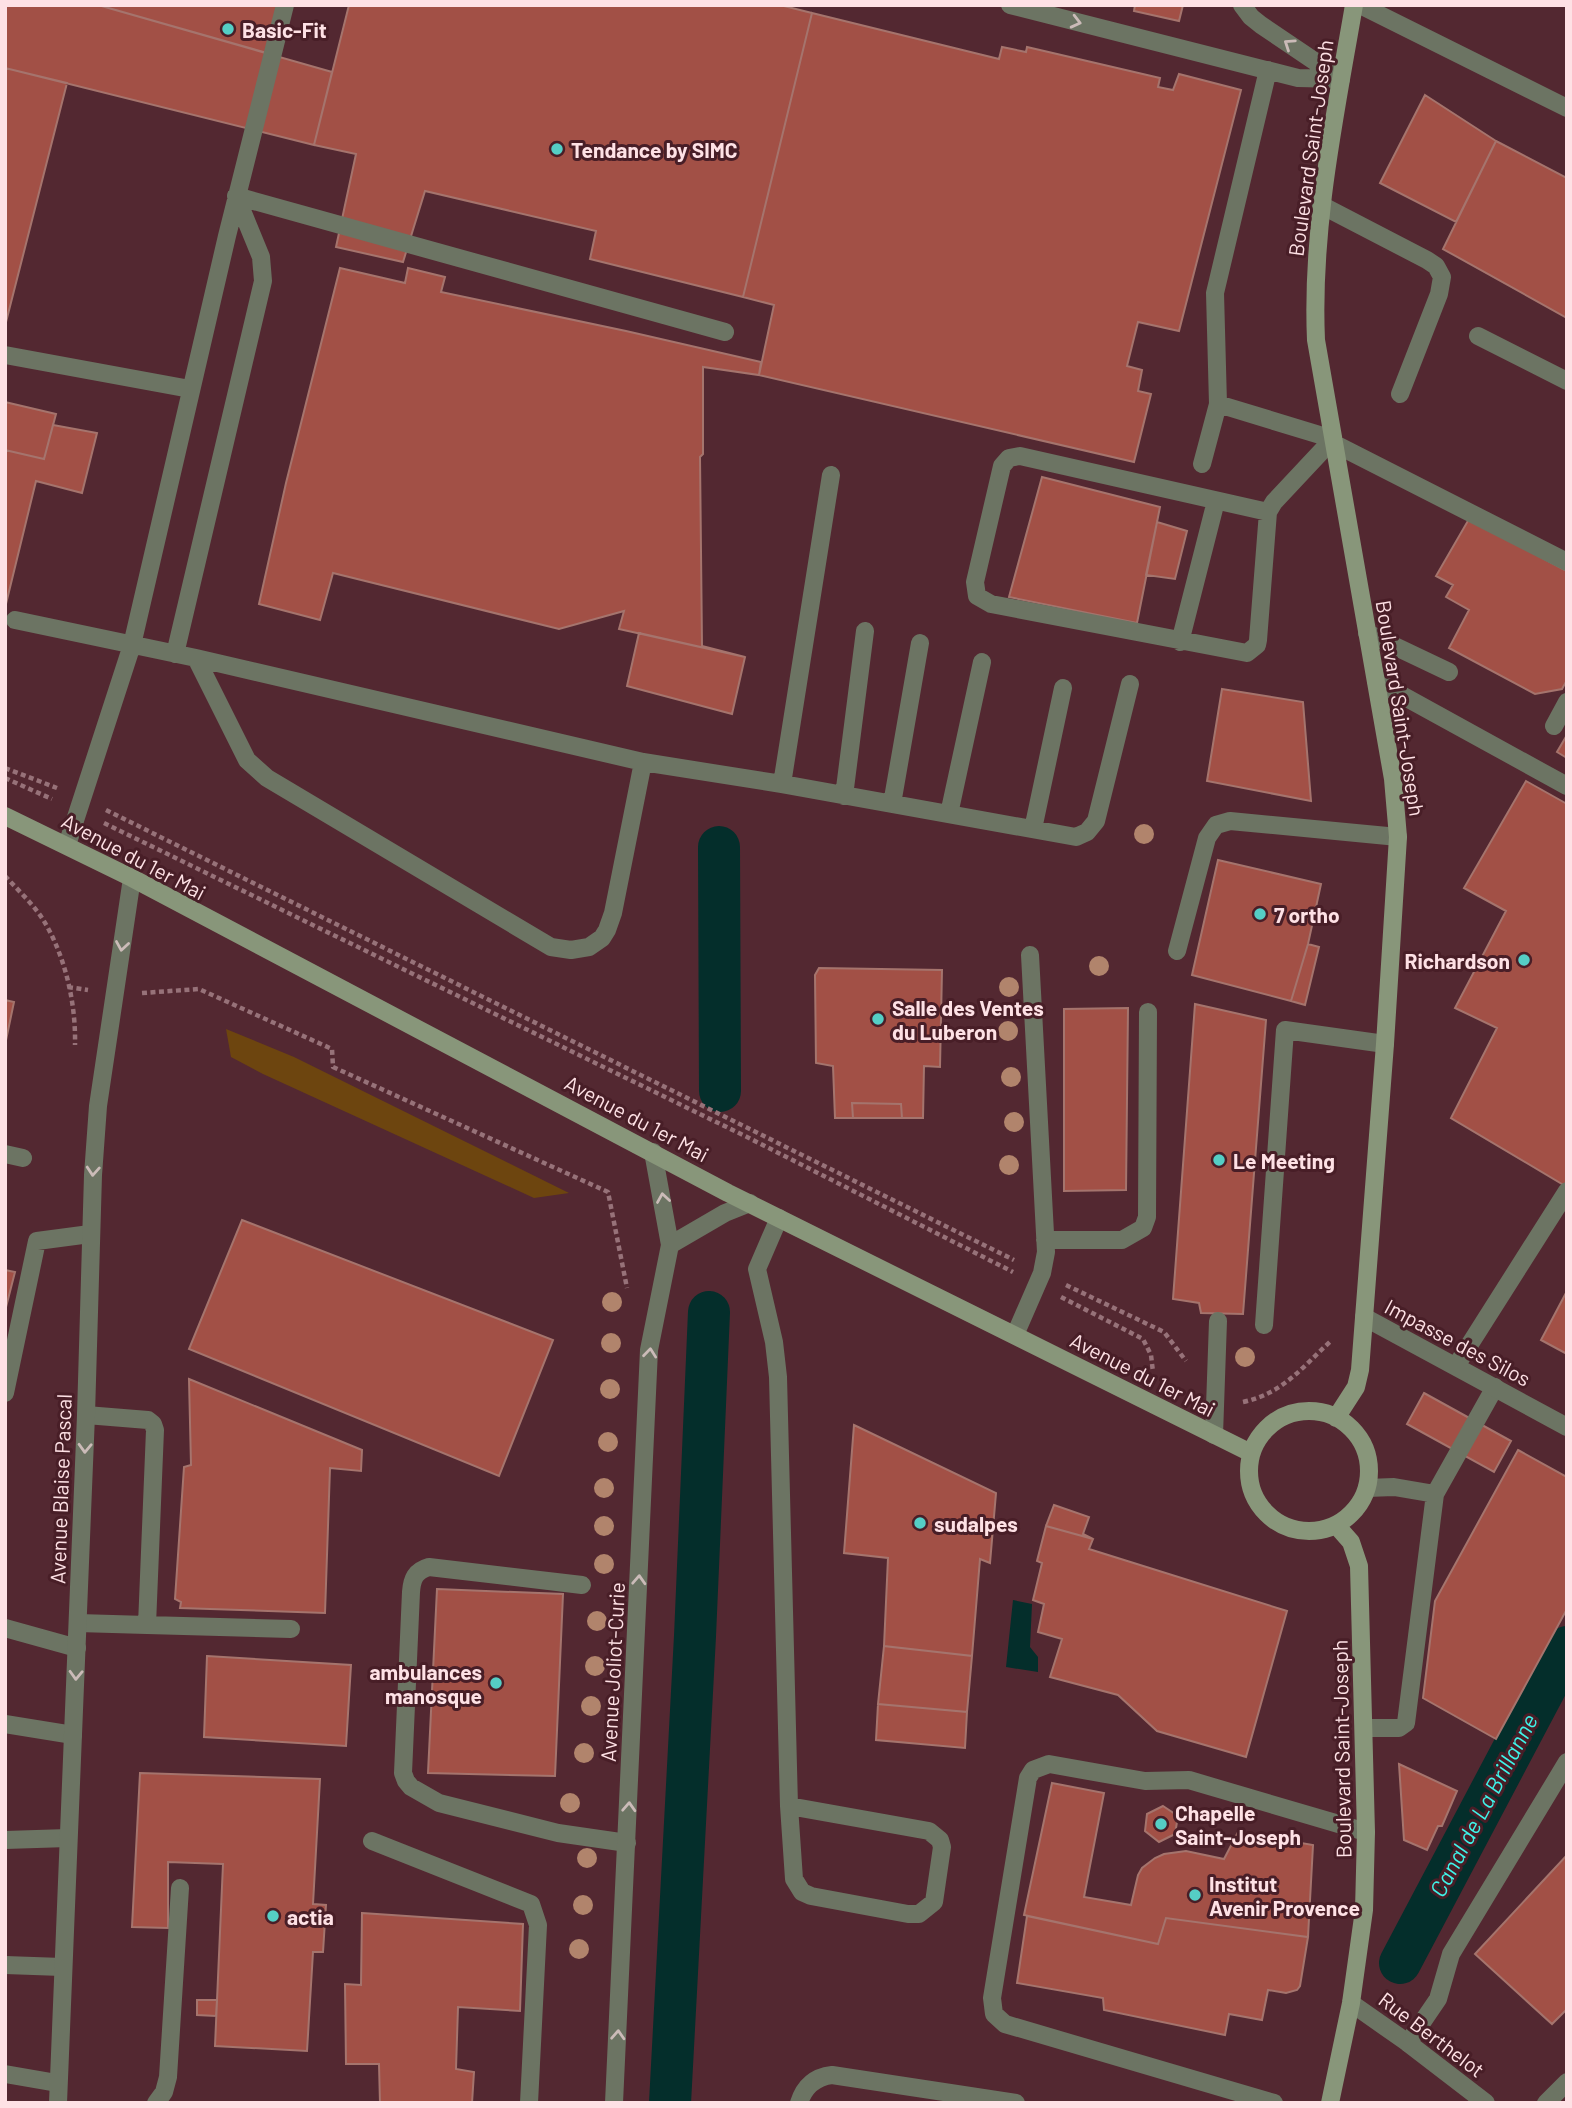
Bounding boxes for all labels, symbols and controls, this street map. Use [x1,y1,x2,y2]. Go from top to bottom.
one-way arrow [1070,14,1082,28]
place label: Basic-Fit [242,17,327,42]
marker: Basic-Fit [220,21,236,37]
street label: Boulevard Saint-Joseph [1282,38,1338,258]
one-way arrow [1284,40,1297,52]
place label: Tendance by SIMC [571,137,738,162]
marker: Tendance by SIMC [549,141,565,157]
street label: Boulevard Saint-Joseph [1372,598,1430,818]
street label: Avenue du 1er Mai [58,808,210,904]
place label: 7 ortho [1274,902,1340,927]
marker: 7 ortho [1252,906,1268,922]
one-way arrow [115,940,130,952]
place label: Richardson [1405,948,1510,973]
marker: Richardson [1516,952,1532,968]
place label: Salle des Ventes du Luberon [892,995,1044,1044]
marker: Salle des Ventes du Luberon [870,1011,886,1027]
street label: Avenue du 1er Mai [561,1070,713,1166]
place label: Le Meeting [1233,1148,1335,1173]
marker: Le Meeting [1211,1152,1227,1168]
one-way arrow [86,1166,101,1177]
one-way arrow [655,1192,670,1204]
street label: Impasse des Silos [1381,1293,1535,1391]
street label: Avenue du 1er Mai [1066,1327,1220,1421]
one-way arrow [642,1347,657,1358]
street label: Avenue Blaise Pascal [44,1394,76,1584]
one-way arrow [77,1443,92,1454]
place label: sudalpes [934,1511,1018,1536]
marker: sudalpes [912,1515,928,1531]
one-way arrow [631,1574,646,1585]
street label: Avenue Joliot-Curie [595,1582,629,1762]
street label: Boulevard Saint-Joseph [1327,1640,1355,1858]
place label: ambulances manosque [369,1659,482,1708]
one-way arrow [68,1670,83,1681]
marker: ambulances manosque [488,1675,504,1691]
water label: Canal de La Brillanne [1423,1709,1543,1901]
place label: Chapelle Saint-Joseph [1175,1800,1301,1849]
one-way arrow [621,1802,636,1813]
marker: Chapelle Saint-Joseph [1153,1816,1169,1832]
place label: Institut Avenir Provence [1209,1871,1360,1920]
marker: Institut Avenir Provence [1187,1887,1203,1903]
place label: actia [287,1904,334,1929]
marker: actia [265,1908,281,1924]
street label: Rue Berthelot [1374,1986,1490,2082]
one-way arrow [610,2029,625,2040]

